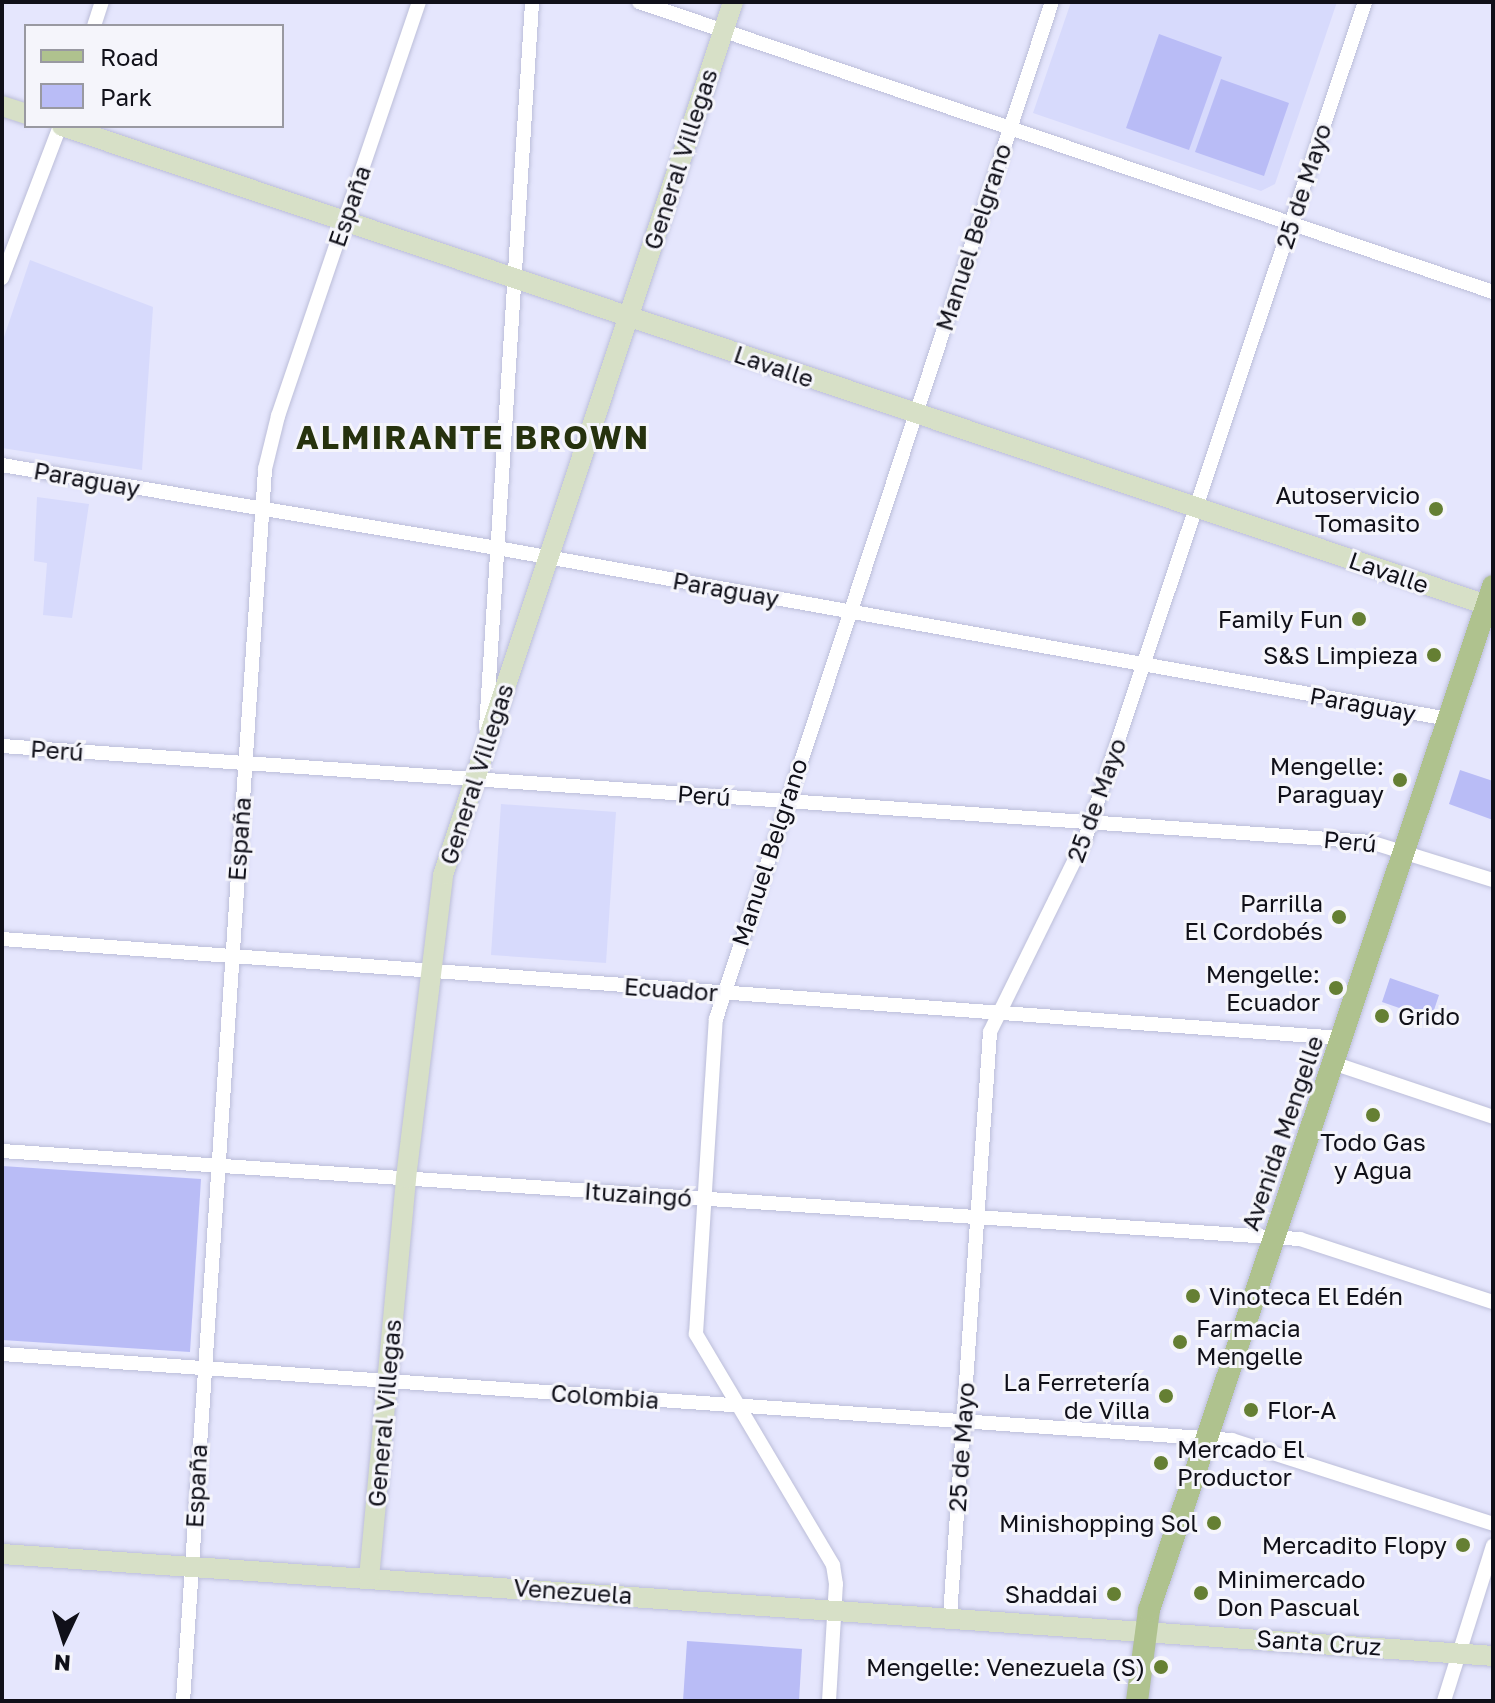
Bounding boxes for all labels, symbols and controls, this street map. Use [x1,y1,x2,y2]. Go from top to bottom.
legend [24,24,284,128]
text: Road [100,42,159,71]
street label: General Villegas [637,65,723,253]
text: Park [100,82,152,111]
street label: 25 de Mayo [1269,120,1337,252]
street label: Manuel Belgrano [929,140,1017,334]
street label: España [322,162,376,250]
street label: Lavalle [730,339,818,393]
district label: ALMIRANTE BROWN [296,418,650,456]
street label: Paraguay [32,455,142,503]
place label: Autoservicio Tomasito [1275,481,1420,537]
marker: Autoservicio Tomasito [1427,500,1445,518]
street label: Lavalle [1345,545,1433,599]
street label: Paraguay [671,565,781,613]
place label: Family Fun [1218,605,1343,633]
marker: Family Fun [1350,610,1368,628]
place label: S&S Limpieza [1263,641,1418,669]
marker: S&S Limpieza [1425,646,1443,664]
street label: General Villegas [433,680,519,868]
street label: Paraguay [1308,680,1418,728]
street label: Perú [29,734,85,766]
street label: 25 de Mayo [1060,734,1132,866]
place label: Mengelle: Paraguay [1270,752,1384,808]
street label: Manuel Belgrano [725,755,813,949]
marker: Mengelle: Paraguay [1391,771,1409,789]
street label: Perú [676,779,732,811]
street label: España [222,796,256,882]
street label: Perú [1322,824,1378,858]
place label: Parrilla El Cordobés [1184,889,1323,945]
marker: Parrilla El Cordobés [1330,908,1348,926]
place label: Mengelle: Ecuador [1206,960,1320,1016]
street label: Ecuador [623,971,719,1007]
marker: Mengelle: Ecuador [1327,979,1345,997]
place label: Grido [1398,1002,1460,1030]
marker: Grido [1373,1007,1391,1025]
street label: Avenida Mengelle [1235,1032,1329,1234]
marker: Todo Gas y Agua [1364,1106,1382,1124]
place label: Todo Gas y Agua [1320,1128,1426,1184]
street label: Ituzaingó [583,1176,693,1212]
place label: Vinoteca El Edén [1209,1282,1403,1310]
marker: Vinoteca El Edén [1184,1287,1202,1305]
place label: Farmacia Mengelle [1196,1314,1303,1370]
street label: General Villegas [361,1318,407,1508]
marker: Farmacia Mengelle [1171,1333,1189,1351]
place label: La Ferretería de Villa [1003,1368,1150,1424]
street label: Colombia [550,1378,660,1414]
street label: 25 de Mayo [942,1381,980,1513]
marker: La Ferretería de Villa [1157,1387,1175,1405]
place label: Flor-A [1267,1396,1336,1424]
marker: Flor-A [1242,1401,1260,1419]
place label: Mercado El Productor [1177,1435,1305,1491]
street label: España [179,1443,213,1529]
marker: Mercado El Productor [1152,1454,1170,1472]
place label: Minishopping Sol [999,1509,1198,1537]
marker: Minishopping Sol [1205,1514,1223,1532]
place label: Mercadito Flopy [1262,1531,1447,1559]
marker: Mercadito Flopy [1454,1536,1472,1554]
place label: Minimercado Don Pascual [1217,1565,1365,1621]
street label: Venezuela [513,1572,633,1610]
place label: Shaddai [1005,1580,1098,1608]
marker: Minimercado Don Pascual [1192,1584,1210,1602]
marker: Shaddai [1105,1585,1123,1603]
north arrow [24,1599,104,1679]
street label: Santa Cruz [1256,1623,1382,1661]
text: N [53,1649,72,1677]
place label: Mengelle: Venezuela (S) [866,1653,1145,1681]
marker: Mengelle: Venezuela (S) [1152,1658,1170,1676]

